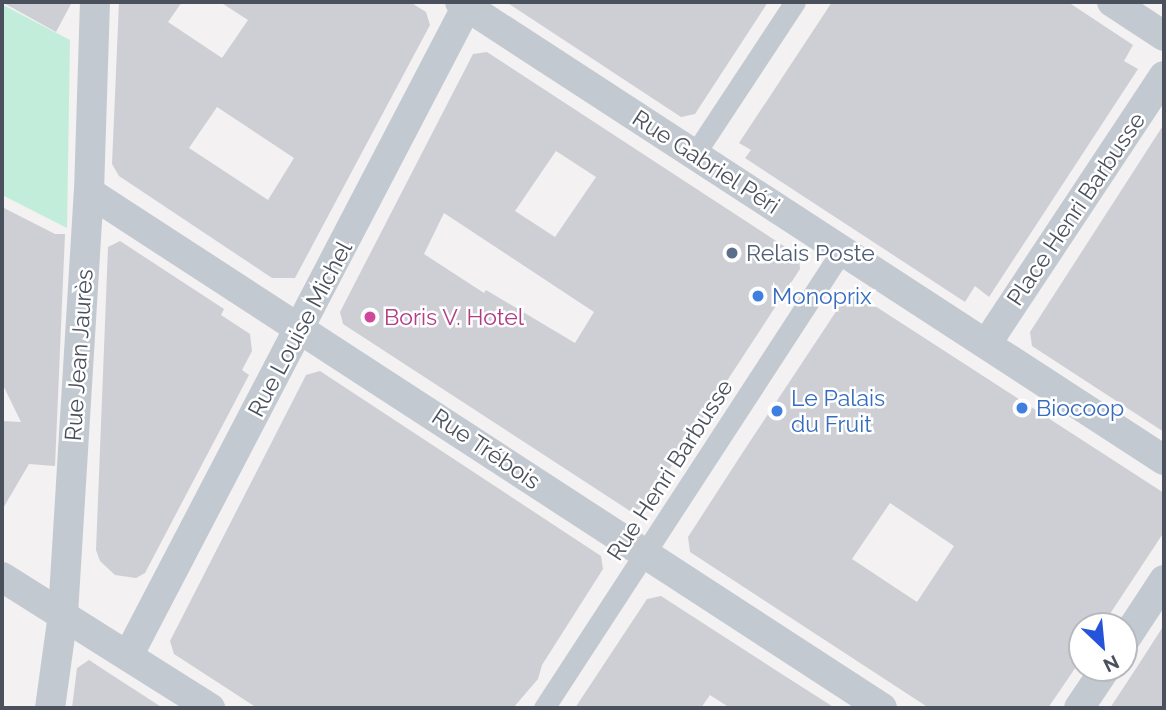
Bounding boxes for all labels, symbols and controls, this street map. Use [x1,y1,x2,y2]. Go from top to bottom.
street label: Rue Gabriel Péri [627,104,785,220]
street label: Place Henri Barbusse [1001,107,1151,311]
street label: Rue Louise Michel [242,237,358,421]
place label: Relais Poste [746,239,875,267]
marker: Relais Poste [724,245,740,261]
street label: Rue Jean Jaurès [59,268,99,442]
place label: Monoprix [772,282,872,310]
marker: Monoprix [750,288,766,304]
place label: Boris V. Hotel [384,303,525,331]
marker: Boris V. Hotel [362,309,378,325]
street label: Rue Henri Barbusse [601,374,739,566]
place label: Le Palais du Fruit [791,384,885,438]
place label: Biocoop [1036,394,1124,422]
marker: Biocoop [1014,400,1030,416]
street label: Rue Trébois [426,403,546,495]
marker: Le Palais du Fruit [769,403,785,419]
north arrow [1068,612,1138,682]
text: N [1100,651,1123,677]

